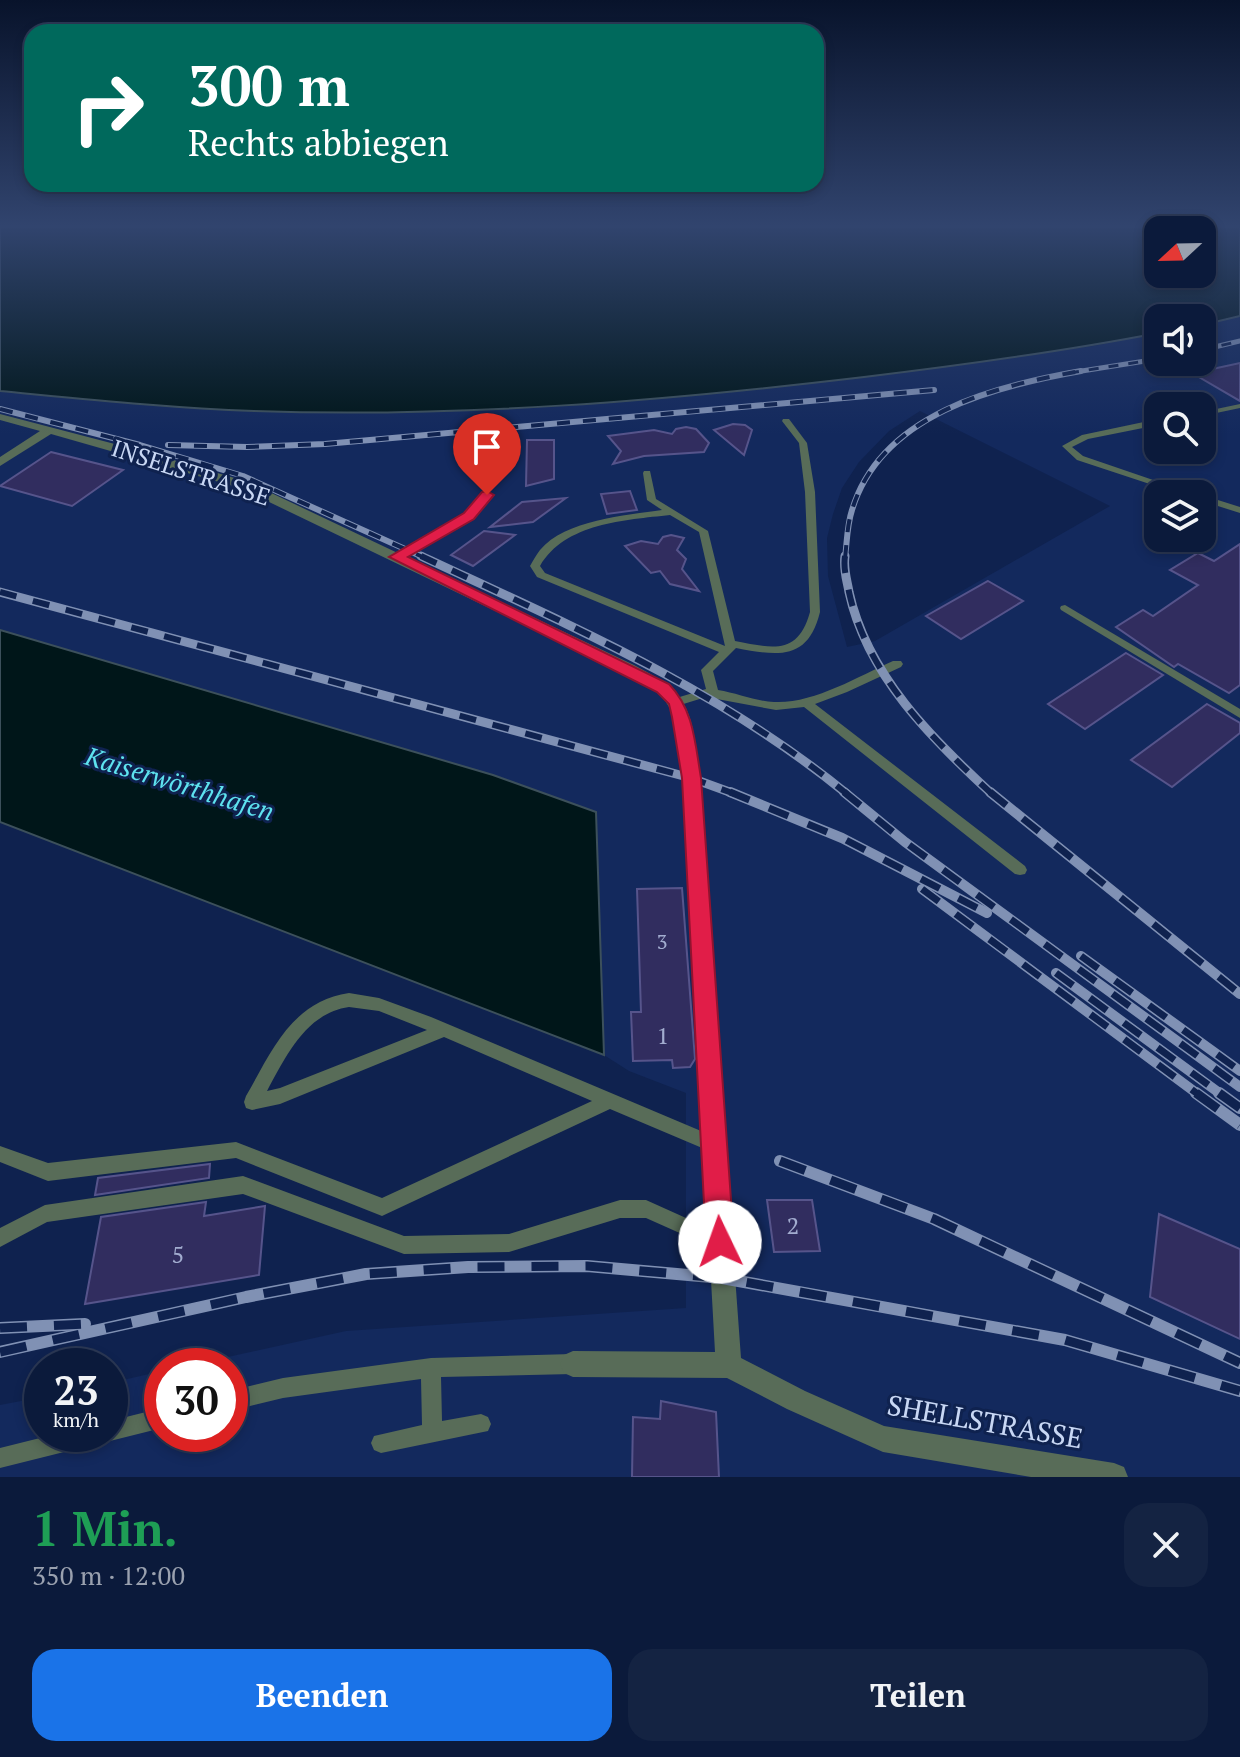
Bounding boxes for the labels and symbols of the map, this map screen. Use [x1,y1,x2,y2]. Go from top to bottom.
north arrow [1144,216,1216,288]
pin [453,413,521,495]
street label: INSELSTRASSE [108,431,274,513]
water label: Kaiserwörthhafen [81,738,278,828]
house number: 3 [657,928,667,955]
house number: 1 [657,1019,669,1051]
position arrow [678,1200,762,1284]
house number: 2 [787,1209,799,1241]
house number: 5 [172,1238,184,1270]
speed limit sign: 30 [144,1348,248,1452]
street label: SHELLSTRASSE [884,1386,1086,1456]

